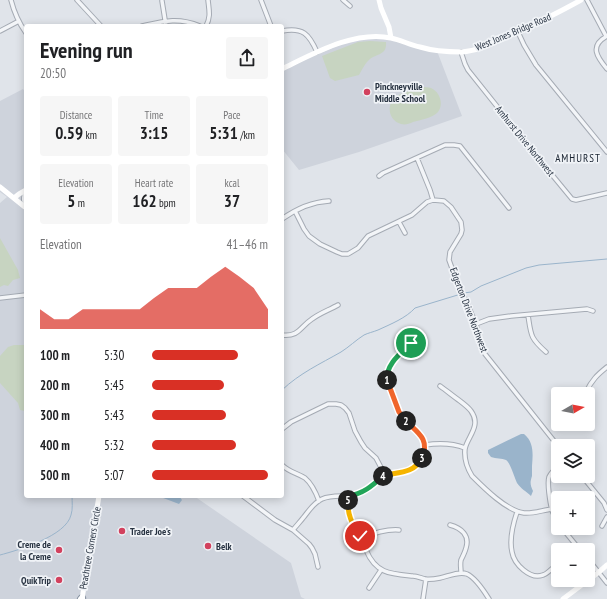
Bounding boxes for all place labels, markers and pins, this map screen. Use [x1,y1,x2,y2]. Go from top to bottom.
place label: Pinckneyville Middle School [375,80,426,105]
marker: Pinckneyville Middle School [362,87,372,97]
pin [394,326,428,360]
pin: 1 [377,370,397,390]
pin: 2 [396,411,416,431]
pin: 3 [412,448,432,468]
pin: 4 [373,466,393,486]
pin: 5 [338,490,358,510]
pin [343,519,377,553]
place label: Trader Joe's [130,525,171,538]
marker: Trader Joe's [117,526,127,536]
place label: Creme de la Creme [18,538,51,563]
place label: Belk [216,540,233,553]
marker: Belk [203,541,213,551]
marker: Creme de la Creme [54,545,64,555]
place label: QuikTrip [21,574,52,587]
marker: QuikTrip [54,575,64,585]

